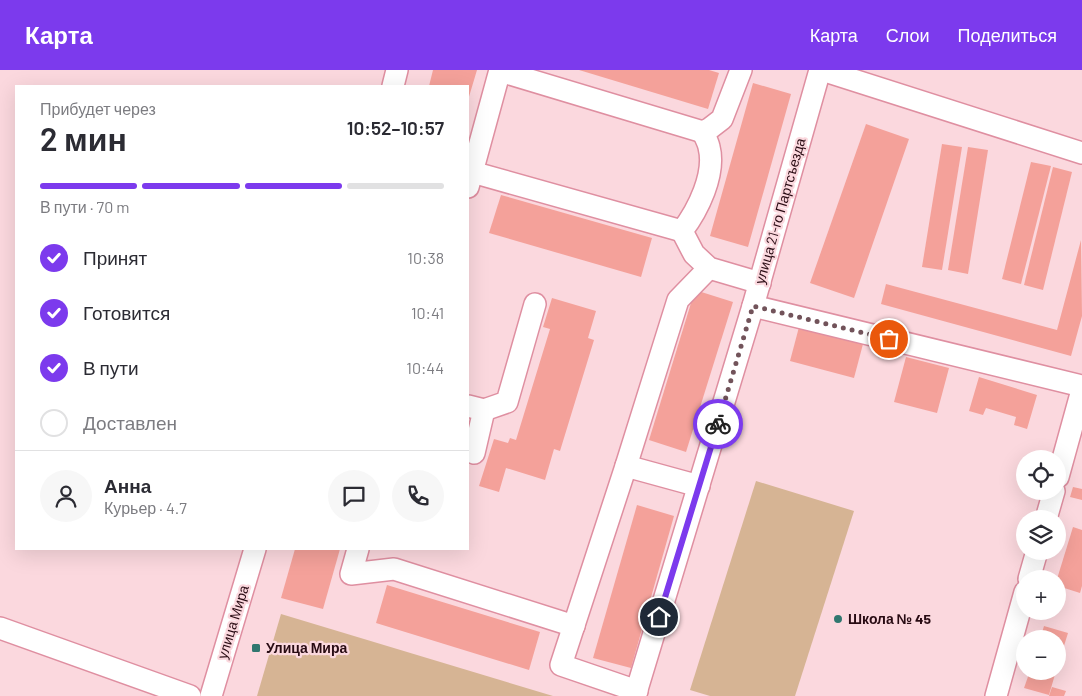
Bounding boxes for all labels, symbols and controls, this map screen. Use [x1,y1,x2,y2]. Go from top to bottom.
text: Карта [25,20,93,49]
text: Карта [810,24,858,46]
text: Слои [886,24,930,46]
text: Поделиться [958,24,1057,46]
text: Прибудет через [40,99,156,118]
text: 10:52–10:57 [347,116,444,139]
text: 2 мин [40,119,127,157]
street label: улица 21-го Партсъезда [750,136,809,286]
text: В пути · 70 m [40,197,130,216]
icon: check [40,244,68,272]
text: Принят [83,246,147,269]
text: 10:38 [407,248,444,267]
icon: check [40,299,68,327]
text: Готовится [83,301,170,324]
text: 10:41 [411,303,444,322]
pin [868,318,910,360]
icon: bag [875,325,903,353]
icon: check [40,354,68,382]
text: В пути [83,356,139,379]
text: 10:44 [406,358,444,377]
courier [693,399,743,449]
icon: bike [704,410,732,438]
text: Доставлен [83,411,177,434]
map controls [1016,450,1066,680]
button: locate [1016,450,1066,500]
button: person [40,470,92,522]
button: chat [328,470,380,522]
button: phone [392,470,444,522]
text: Анна [104,474,151,497]
text: Курьер · 4.7 [104,498,187,517]
button: layers [1016,510,1066,560]
button: + [1016,570,1066,620]
street label: улица Мира [213,583,252,661]
pin [638,596,680,638]
icon: home [645,603,673,631]
place label: Школа № 45 [848,610,931,627]
marker: Школа № 45 [832,613,844,625]
button: − [1016,630,1066,680]
place label: Улица Мира [266,639,348,656]
marker: Улица Мира [250,642,262,654]

